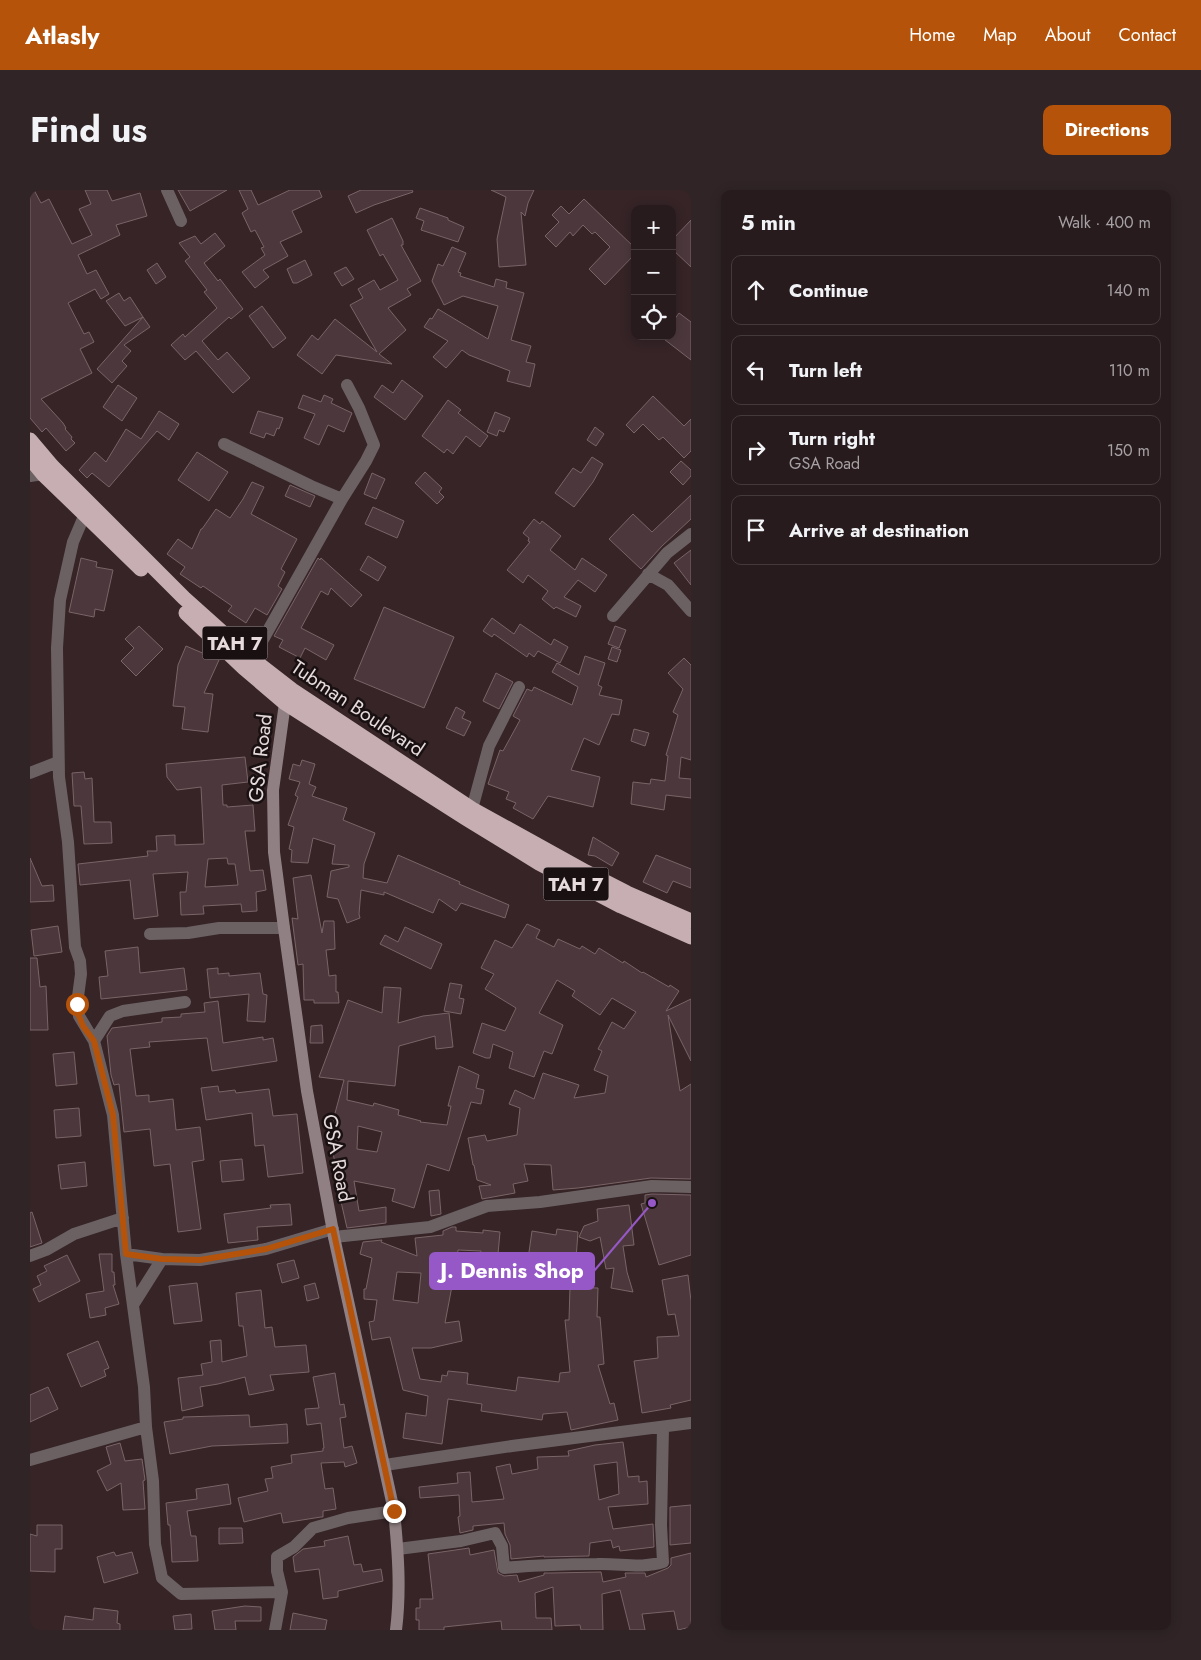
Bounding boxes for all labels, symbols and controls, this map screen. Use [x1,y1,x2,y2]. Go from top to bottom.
text: Atlasly [25,18,100,53]
text: Home [909,22,955,48]
text: Map [983,22,1017,48]
text: About [1045,22,1090,48]
text: Contact [1118,22,1176,48]
text: Find us [30,105,147,155]
button: Directions [1043,105,1171,155]
map controls [631,205,676,340]
button: + [631,205,676,250]
text: 5 min [741,208,796,238]
text: Walk · 400 m [1058,211,1151,234]
button: − [631,250,676,295]
icon: ahead [742,276,770,304]
text: Continue [789,277,868,304]
text: 140 m [1107,279,1150,302]
button: locate [631,295,676,340]
icon: left [742,356,770,384]
text: Turn left [789,357,862,384]
text: 110 m [1109,359,1150,382]
text: Turn right [789,425,875,452]
icon: right [742,436,770,464]
text: 150 m [1107,439,1150,462]
text: GSA Road [789,452,860,475]
icon: arrive [742,516,770,544]
text: Arrive at destination [789,517,969,544]
road number: TAH 7 [202,626,268,659]
street label: Tubman Boulevard [285,653,430,764]
street label: GSA Road [241,712,280,804]
road number: TAH 7 [544,868,608,901]
route start [66,993,89,1016]
street label: GSA Road [315,1112,360,1204]
callout: J. Dennis Shop [430,1253,594,1289]
text: J. Dennis Shop [436,1256,584,1286]
route end [383,1500,406,1523]

